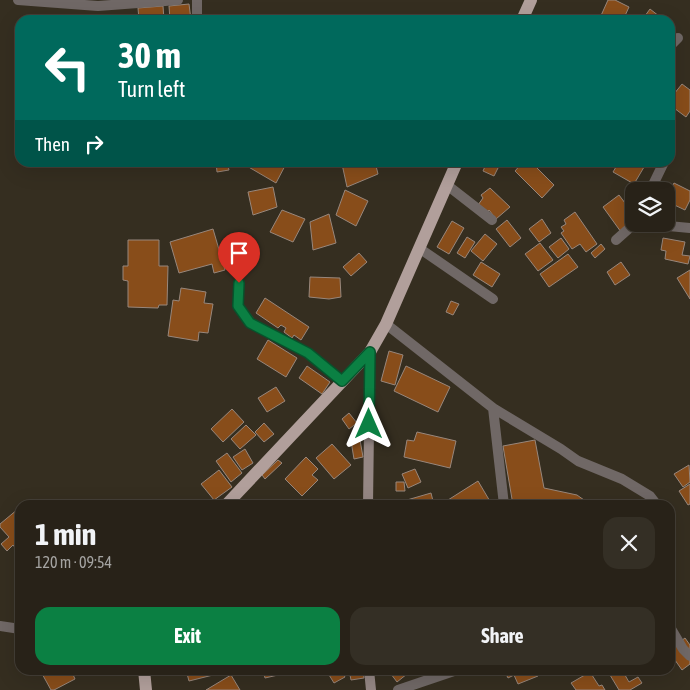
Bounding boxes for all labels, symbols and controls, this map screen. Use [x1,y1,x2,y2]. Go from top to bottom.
icon: left [35,35,100,100]
text: 30 m [118,35,181,75]
text: Turn left [118,76,185,102]
icon: right [80,130,108,158]
text: Then [35,133,70,155]
map controls [625,182,675,232]
button: layers [625,182,675,232]
pin [218,232,260,283]
icon: arrive [225,239,253,267]
position arrow [342,397,394,449]
text: 1 min [35,517,96,551]
button: close [603,517,655,569]
text: 120 m · 09:54 [35,553,112,571]
button: Exit [35,607,340,665]
button: Share [350,607,655,665]

